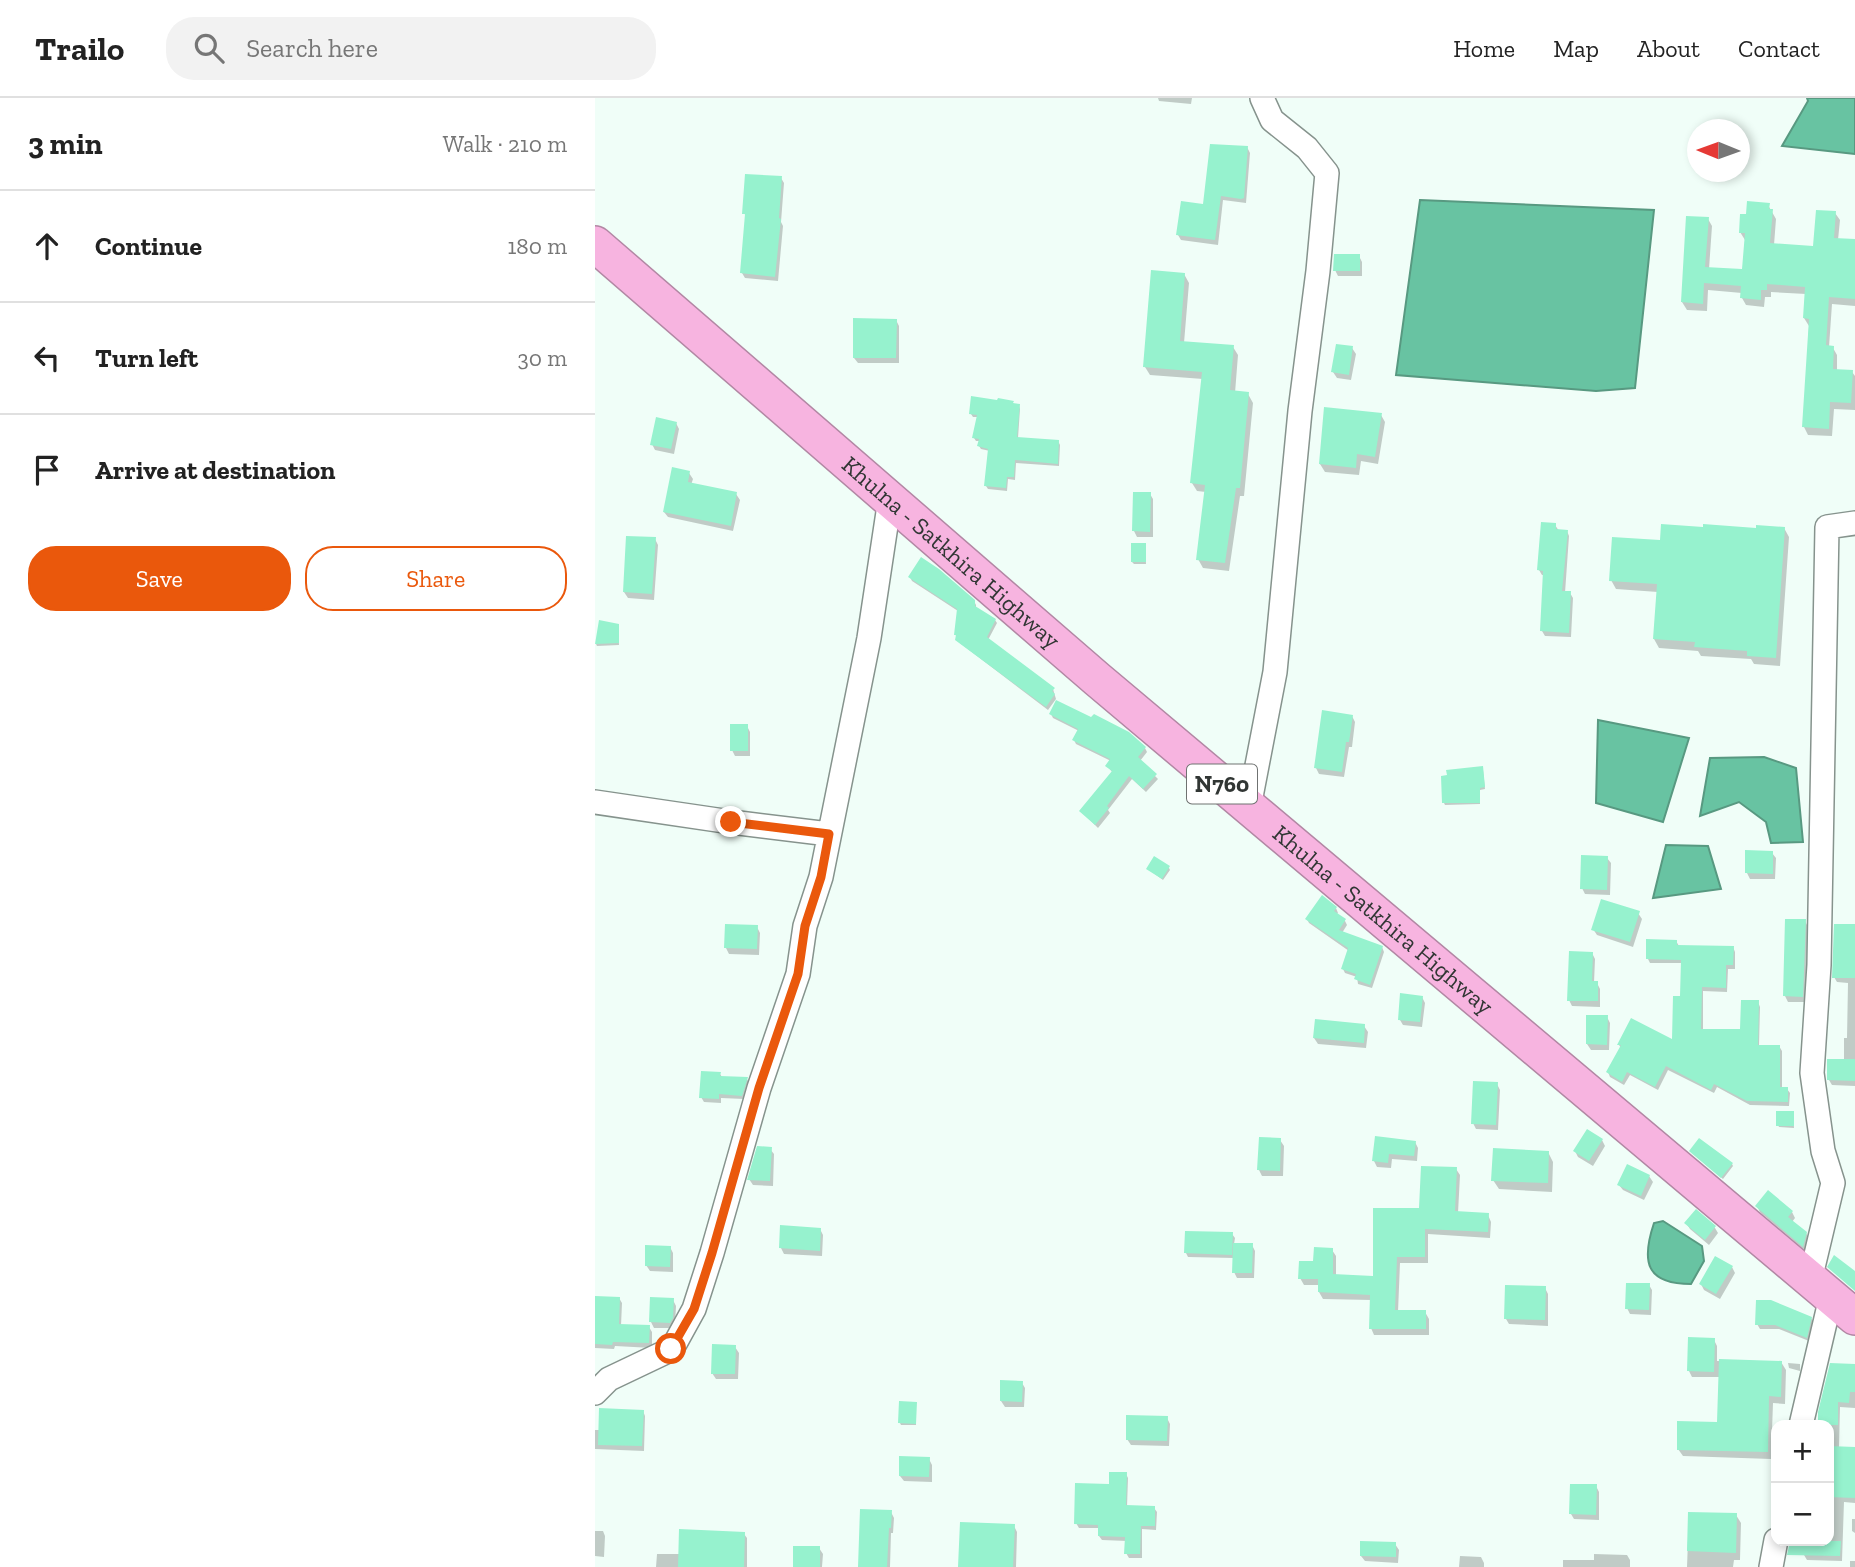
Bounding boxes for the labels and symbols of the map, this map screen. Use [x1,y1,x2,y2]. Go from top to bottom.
north arrow [1687,119,1750,182]
street label: Khulna - Satkhira Highway [836,450,1067,655]
road number: N760 [1187,764,1257,804]
route end [715,806,746,837]
street label: Khulna - Satkhira Highway [1267,818,1500,1021]
route start [655,1333,686,1364]

